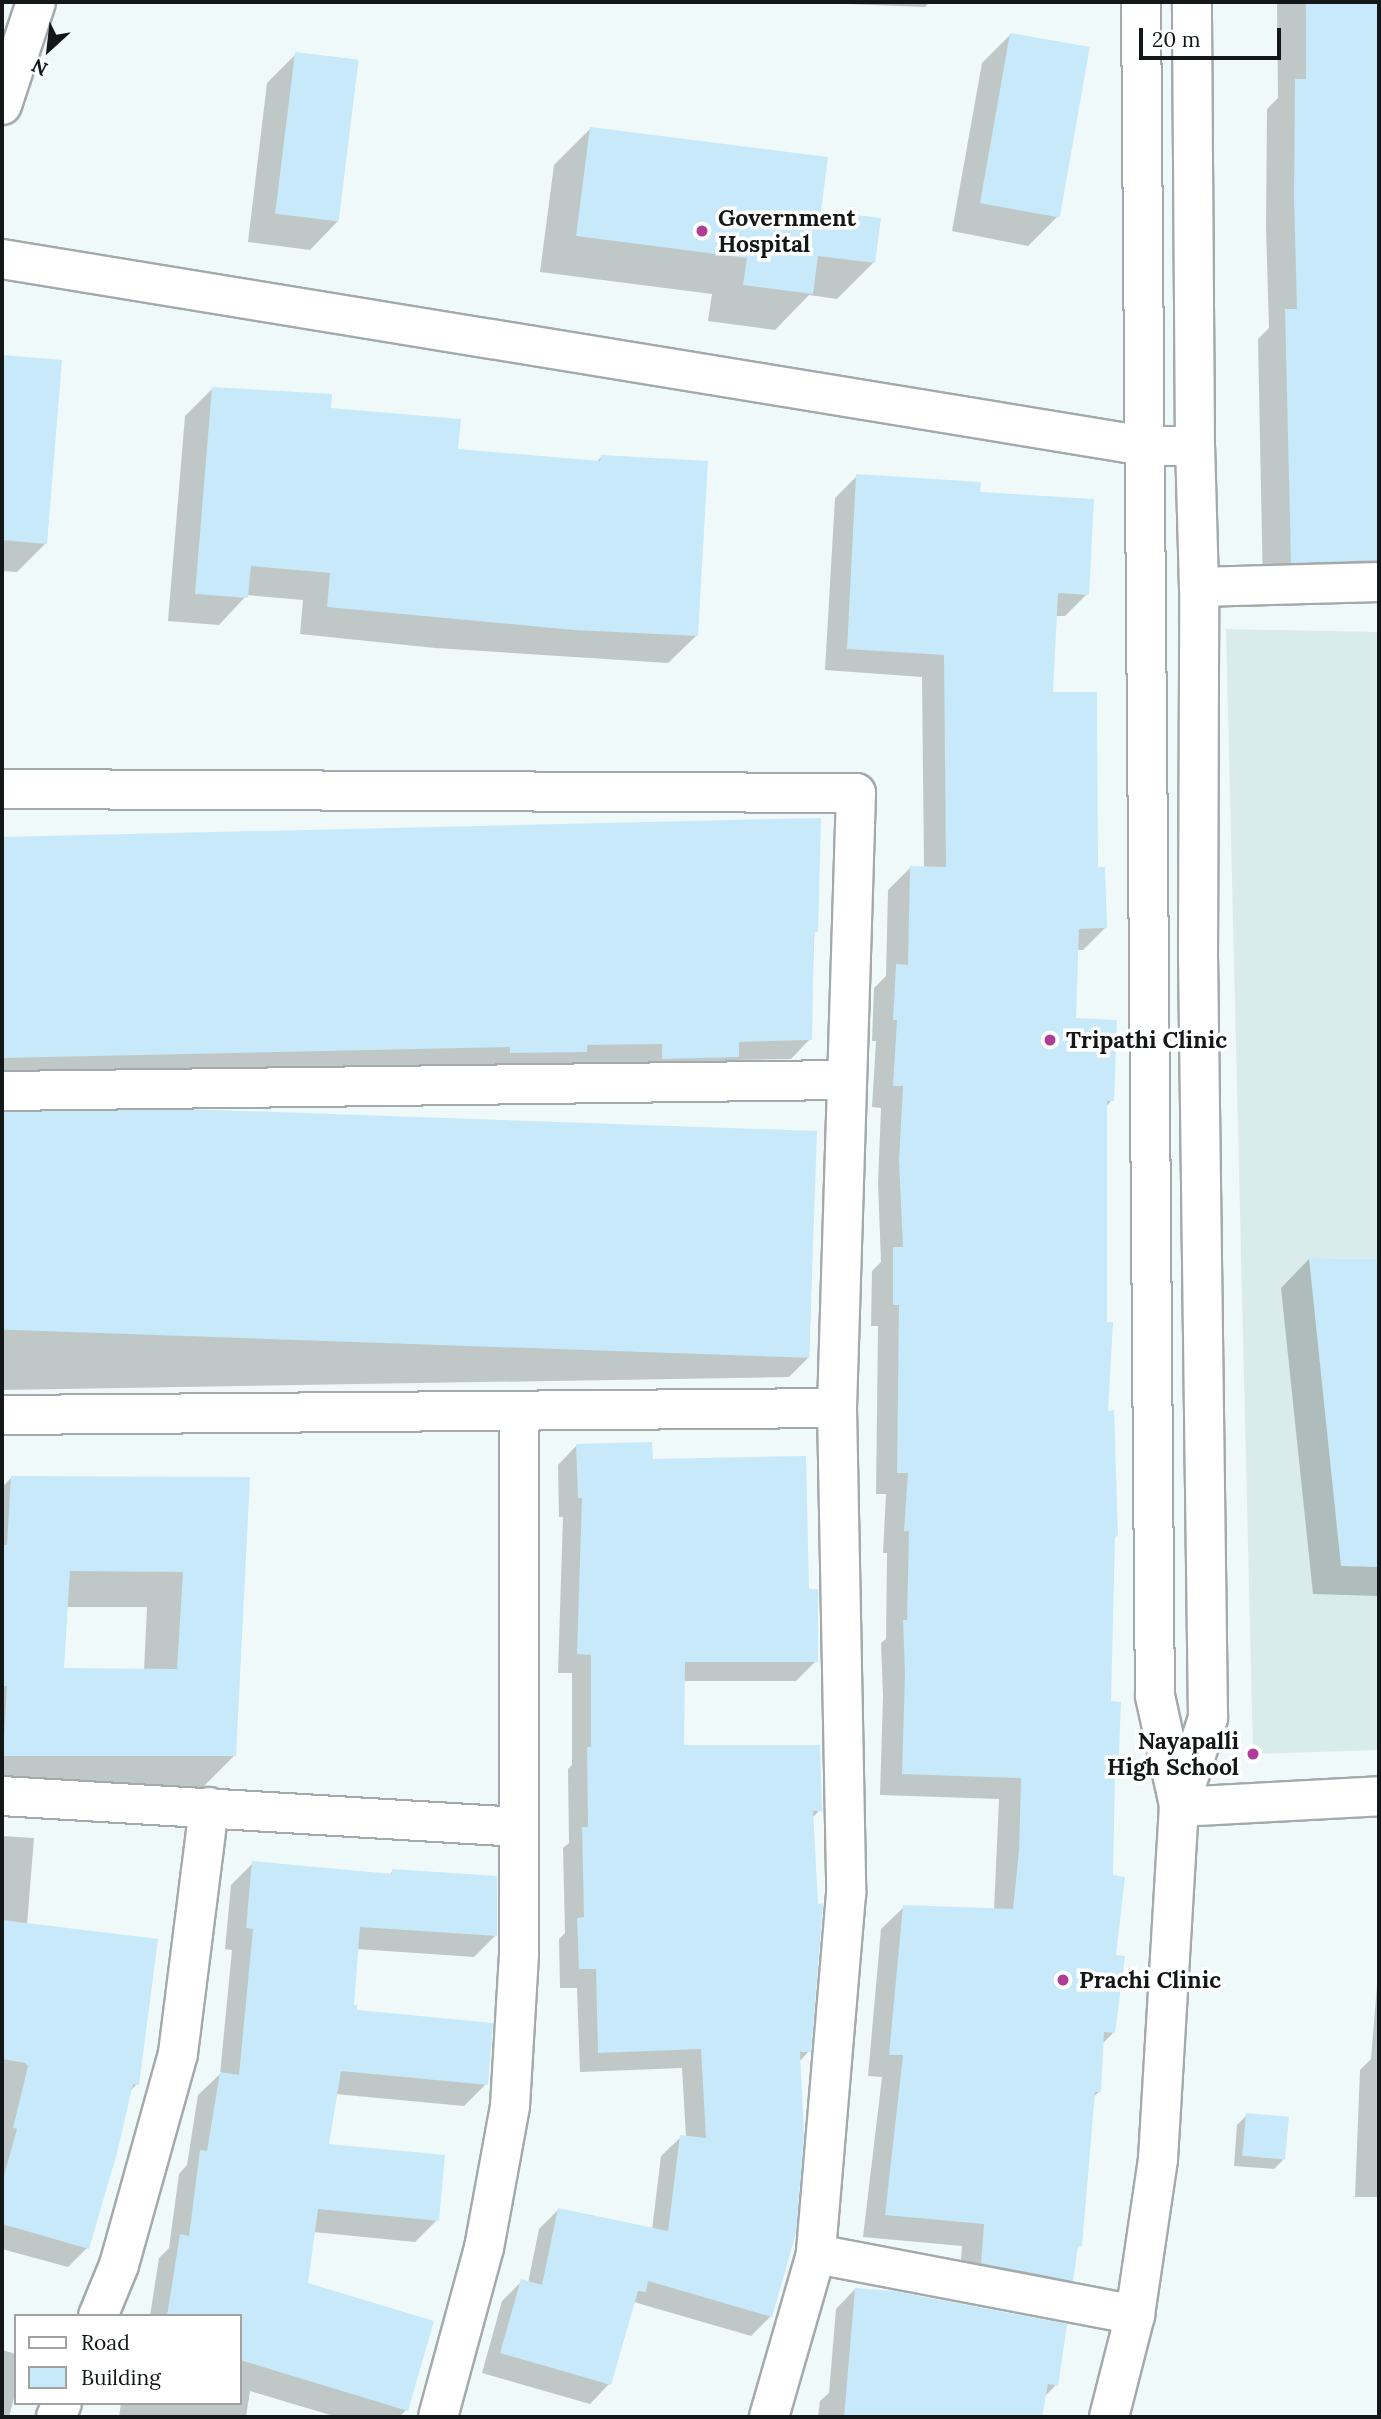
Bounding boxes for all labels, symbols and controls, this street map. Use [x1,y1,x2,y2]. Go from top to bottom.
north arrow [14,14,84,84]
scale bar [1143,14,1285,58]
text: 20 m [1152,26,1201,53]
text: N [27,54,51,82]
place label: Government Hospital [718,204,856,258]
marker: Government Hospital [692,221,712,241]
place label: Tripathi Clinic [1066,1026,1227,1054]
marker: Tripathi Clinic [1040,1030,1060,1050]
place label: Nayapalli High School [1107,1727,1239,1781]
marker: Nayapalli High School [1245,1746,1261,1762]
place label: Prachi Clinic [1079,1966,1221,1994]
marker: Prachi Clinic [1053,1970,1073,1990]
legend [14,2314,242,2405]
text: Road [81,2329,130,2356]
text: Building [81,2364,161,2391]

